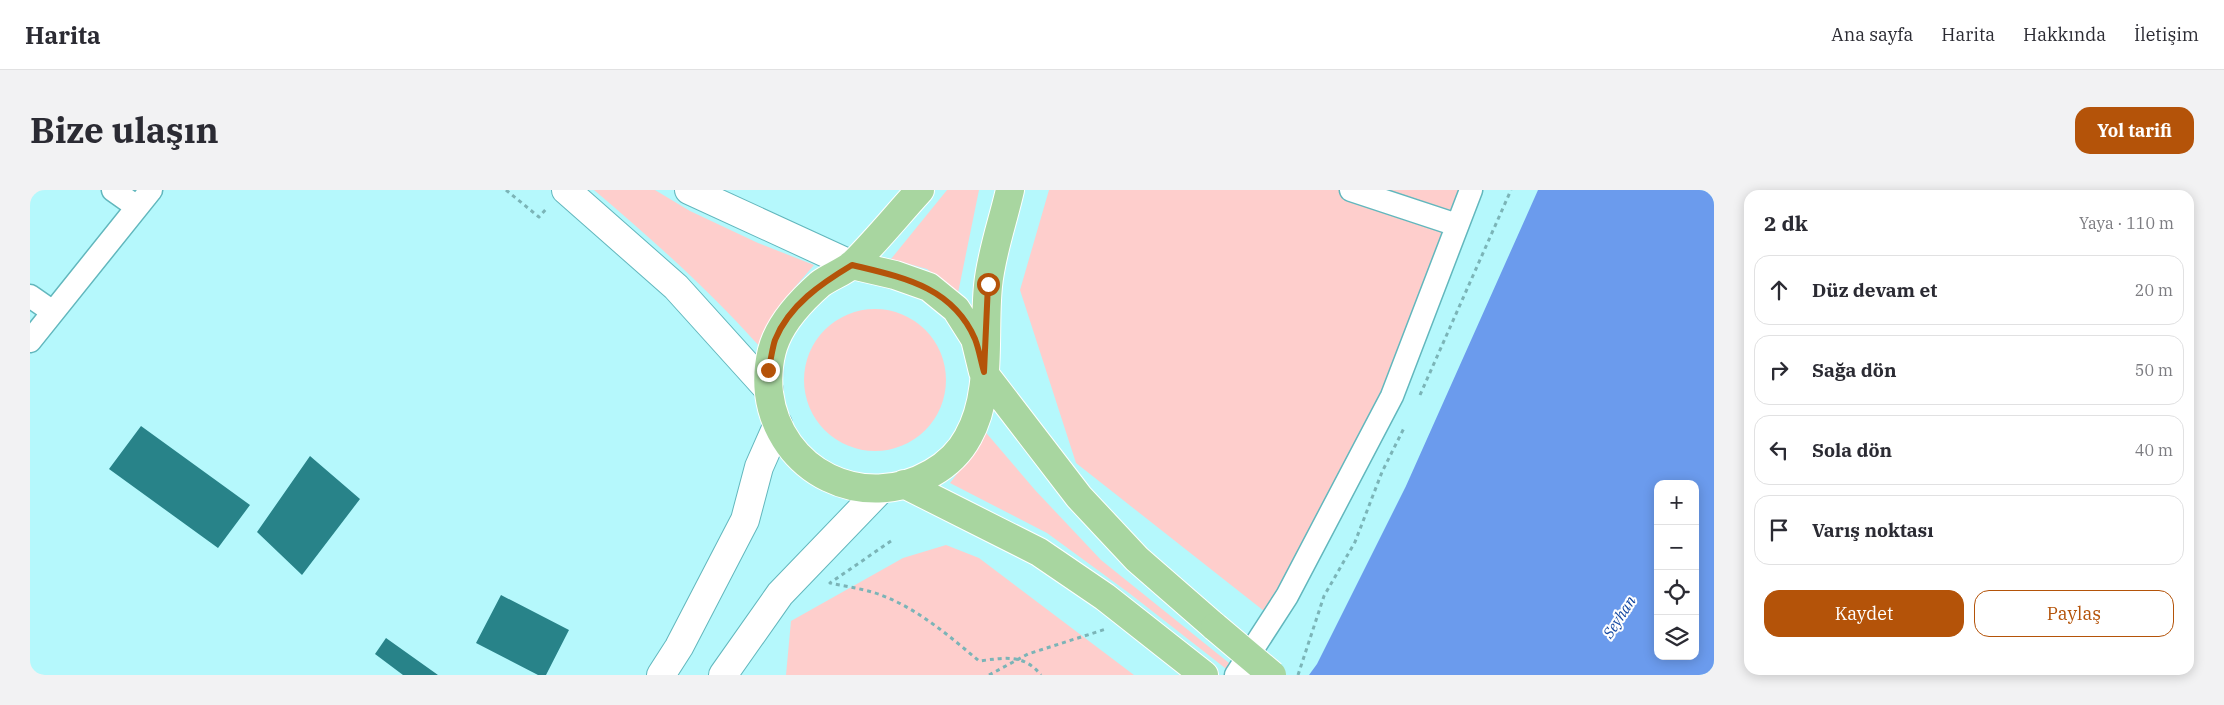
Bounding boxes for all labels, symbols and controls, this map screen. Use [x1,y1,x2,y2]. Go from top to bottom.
text: Harita [25,19,101,51]
text: Ana sayfa [1831,23,1913,46]
text: Harita [1941,23,1995,46]
text: Hakkında [2023,23,2106,46]
text: İletişim [2134,23,2199,46]
text: Bize ulaşın [30,107,219,153]
button: Yol tarifi [2075,107,2194,154]
text: 2 dk [1764,209,1808,237]
text: Yaya · 110 m [2079,213,2174,233]
route start [977,273,1000,296]
icon: ahead [1765,276,1793,304]
text: Düz devam et [1812,278,1937,302]
text: 20 m [2135,280,2173,300]
icon: right [1765,356,1793,384]
text: Sağa dön [1812,358,1896,382]
route end [757,359,780,382]
text: 50 m [2135,360,2173,380]
icon: left [1765,436,1793,464]
text: Sola dön [1812,438,1892,462]
text: 40 m [2135,440,2173,460]
map controls [1654,480,1699,660]
button: + [1654,480,1699,525]
icon: arrive [1765,516,1793,544]
text: Varış noktası [1812,518,1934,542]
button: − [1654,525,1699,570]
button: locate [1654,570,1699,615]
button: Kaydet [1764,590,1964,637]
button: Paylaş [1974,590,2174,637]
water label: Seyhan [1598,592,1640,643]
button: layers [1654,615,1699,660]

